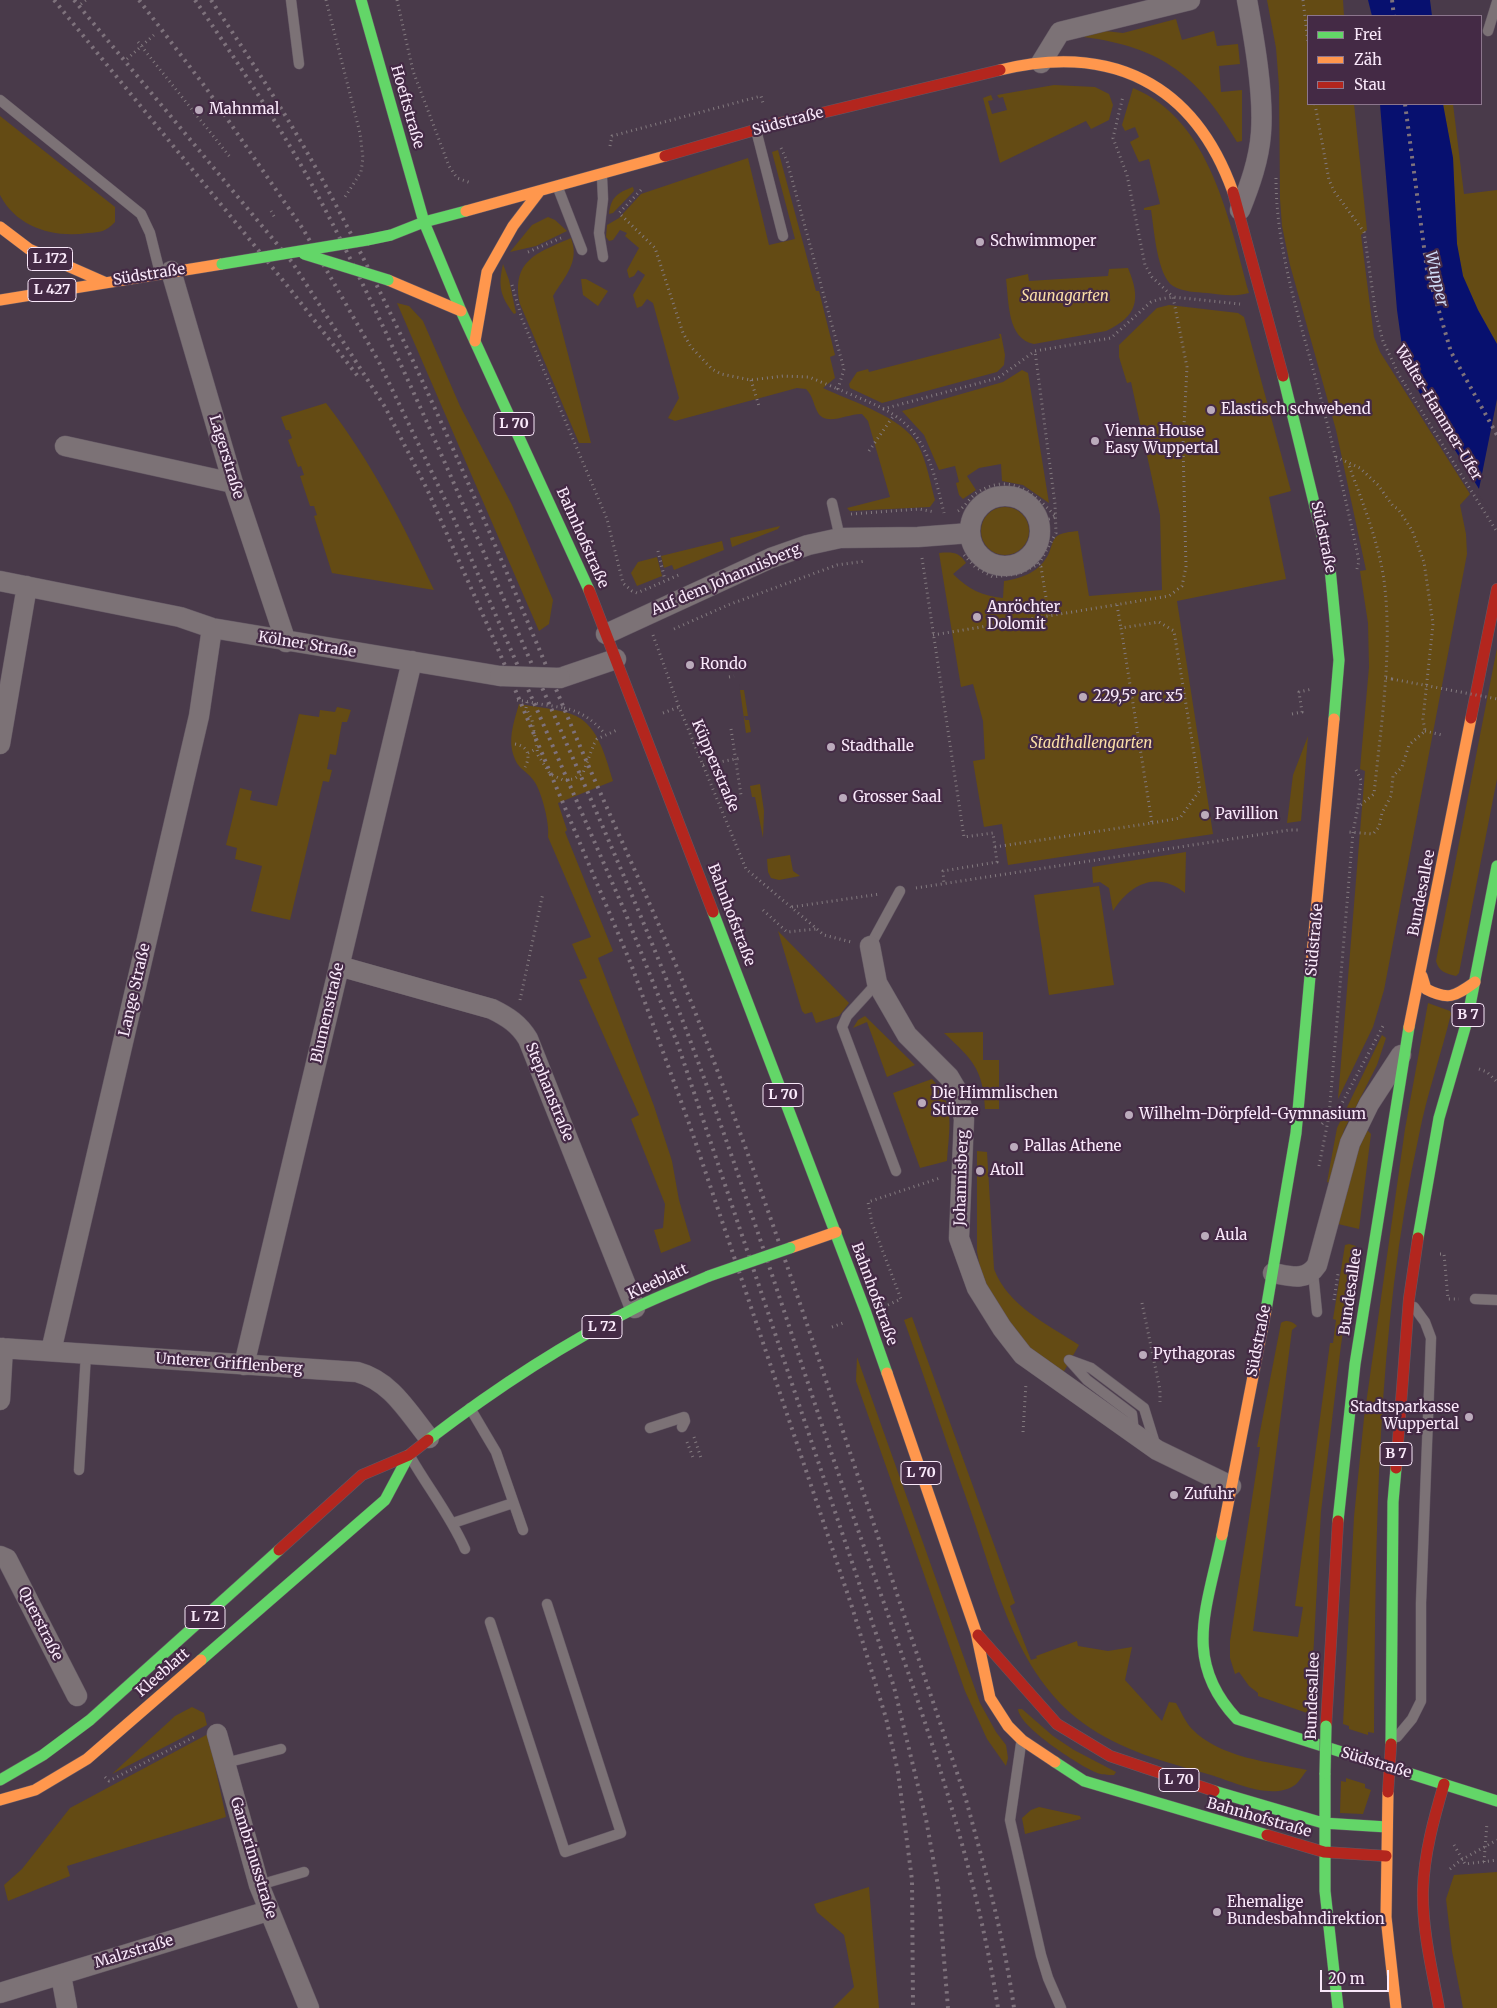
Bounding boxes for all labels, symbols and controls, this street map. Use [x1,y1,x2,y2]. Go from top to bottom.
legend [1307,15,1482,105]
text: Frei [1354,25,1382,44]
text: Zäh [1354,50,1382,69]
street label: Hoeftstraße [386,63,428,151]
text: Stau [1354,75,1386,94]
place label: Mahnmal [209,101,279,119]
marker: Mahnmal [193,104,205,116]
street label: Südstraße [750,104,826,140]
place label: Schwimmoper [990,233,1096,251]
marker: Schwimmoper [974,236,986,248]
road number: L 172 [28,248,72,270]
water label: Wupper [1420,249,1452,309]
street label: Südstraße [112,260,186,290]
road number: L 427 [28,278,76,302]
park label: Saunagarten [1021,288,1109,306]
street label: Walter-Hammer-Ufer [1390,342,1486,484]
place label: Elastisch schwebend [1221,401,1371,419]
marker: Elastisch schwebend [1205,404,1217,416]
road number: L 70 [494,412,534,436]
street label: Lagerstraße [205,413,247,501]
place label: Vienna House Easy Wuppertal [1105,423,1219,458]
marker: Vienna House Easy Wuppertal [1089,435,1101,447]
street label: Bahnhofstraße [552,485,612,591]
street label: Südstraße [1307,499,1339,575]
street label: Auf dem Johannisberg [649,540,803,620]
place label: Anröchter Dolomit [987,599,1060,634]
marker: Anröchter Dolomit [971,611,983,623]
street label: Kölner Straße [257,628,357,662]
place label: Rondo [700,656,747,674]
marker: Rondo [684,659,696,671]
place label: 229,5° arc x5 [1093,688,1183,706]
marker: 229,5° arc x5 [1077,691,1089,703]
street label: Küpperstraße [687,717,743,815]
park label: Stadthallengarten [1030,735,1152,753]
place label: Stadthalle [841,738,914,756]
marker: Stadthalle [825,741,837,753]
place label: Grosser Saal [853,789,942,807]
marker: Grosser Saal [837,792,849,804]
place label: Pavillion [1215,806,1278,824]
marker: Pavillion [1199,809,1211,821]
street label: Bundesallee [1405,848,1439,938]
street label: Bahnhofstraße [703,861,759,969]
street label: Südstraße [1303,903,1327,977]
street label: Lange Straße [116,942,154,1038]
street label: Blumenstraße [308,961,348,1065]
road number: B 7 [1452,1004,1484,1026]
street label: Stephanstraße [521,1040,577,1144]
road number: L 70 [763,1084,803,1106]
place label: Die Himmlischen Stürze [932,1085,1058,1120]
marker: Die Himmlischen Stürze [916,1097,928,1109]
place label: Wilhelm-Dörpfeld-Gymnasium [1139,1106,1366,1124]
marker: Wilhelm-Dörpfeld-Gymnasium [1123,1109,1135,1121]
street label: Johannisberg [951,1130,973,1226]
place label: Pallas Athene [1024,1138,1121,1156]
marker: Pallas Athene [1008,1141,1020,1153]
place label: Atoll [990,1162,1024,1180]
marker: Atoll [974,1165,986,1177]
place label: Aula [1215,1227,1247,1245]
marker: Aula [1199,1230,1211,1242]
street label: Bahnhofstraße [847,1240,901,1348]
street label: Bundesallee [1336,1247,1366,1337]
street label: Kleeblatt [625,1260,691,1304]
street label: Südstraße [1243,1303,1275,1379]
road number: L 72 [582,1315,622,1338]
place label: Pythagoras [1153,1346,1235,1364]
marker: Pythagoras [1137,1349,1149,1361]
street label: Unterer Grifflenberg [155,1350,303,1378]
place label: Stadtsparkasse Wuppertal [1350,1399,1459,1434]
marker: Stadtsparkasse Wuppertal [1463,1411,1475,1423]
road number: B 7 [1380,1442,1412,1466]
road number: L 70 [901,1462,941,1485]
place label: Zufuhr [1184,1486,1234,1504]
marker: Zufuhr [1168,1489,1180,1501]
street label: Querstraße [14,1584,66,1664]
road number: L 72 [185,1605,225,1628]
street label: Kleeblatt [133,1645,193,1701]
street label: Bundesallee [1302,1652,1324,1740]
street label: Südstraße [1338,1744,1414,1782]
road number: L 70 [1159,1768,1199,1792]
street label: Bahnhofstraße [1205,1794,1313,1842]
street label: Gambrinusstraße [226,1795,280,1921]
place label: Ehemalige Bundesbahndirektion [1227,1894,1385,1929]
marker: Ehemalige Bundesbahndirektion [1211,1906,1223,1918]
street label: Malzstraße [92,1931,176,1973]
scale bar [1322,1960,1391,1992]
text: 20 m [1328,1969,1365,1988]

